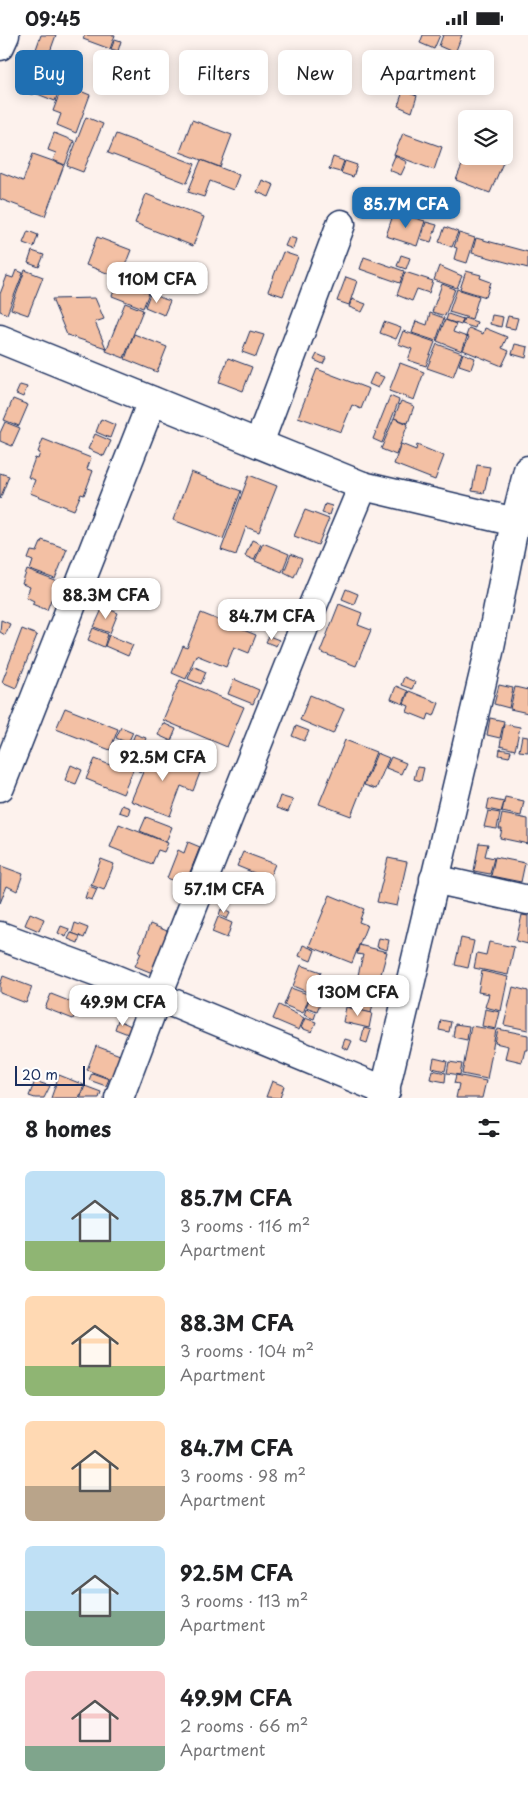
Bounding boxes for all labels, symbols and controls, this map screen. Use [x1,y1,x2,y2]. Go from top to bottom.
text: 09:45 [25,4,81,32]
chip: Buy [15,50,83,95]
chip: Rent [93,50,169,95]
chip: Filters [179,50,268,95]
chip: New [278,50,352,95]
chip: Apartment [362,50,494,95]
map controls [458,110,513,165]
button: layers [458,110,513,165]
pin: 85.7M CFA [349,187,463,229]
text: 85.7M CFA [363,191,449,215]
pin: 110M CFA [105,261,209,304]
text: 110M CFA [118,266,196,290]
pin: 88.3M CFA [49,577,163,620]
text: 88.3M CFA [63,582,149,606]
pin: 84.7M CFA [215,599,329,641]
text: 84.7M CFA [229,603,315,627]
pin: 92.5M CFA [106,739,220,782]
text: 92.5M CFA [120,744,206,768]
pin: 57.1M CFA [167,871,281,914]
text: 57.1M CFA [184,876,264,900]
pin: 130M CFA [306,975,410,1017]
text: 130M CFA [317,979,399,1003]
pin: 49.9M CFA [66,985,180,1027]
text: 49.9M CFA [80,989,166,1013]
scale bar [15,1063,85,1086]
text: 20 m [22,1064,58,1085]
text: 8 homes [25,1112,111,1144]
icon: filters [475,1114,503,1142]
text: 85.7M CFA [180,1181,292,1213]
icon: home [65,1191,125,1251]
text: 3 rooms · 116 m² [180,1213,310,1237]
text: Apartment [180,1237,265,1261]
text: 88.3M CFA [180,1306,294,1338]
icon: home [65,1316,125,1376]
text: 3 rooms · 104 m² [180,1338,314,1362]
text: Apartment [180,1362,265,1386]
text: 84.7M CFA [180,1431,293,1463]
icon: home [65,1441,125,1501]
text: 3 rooms · 98 m² [180,1463,306,1487]
text: Apartment [180,1487,265,1511]
text: 92.5M CFA [180,1556,293,1588]
icon: home [65,1566,125,1626]
text: 3 rooms · 113 m² [180,1588,308,1612]
text: Apartment [180,1612,265,1636]
text: 49.9M CFA [180,1681,292,1713]
icon: home [65,1691,125,1751]
text: 2 rooms · 66 m² [180,1713,308,1737]
text: Apartment [180,1737,265,1761]

